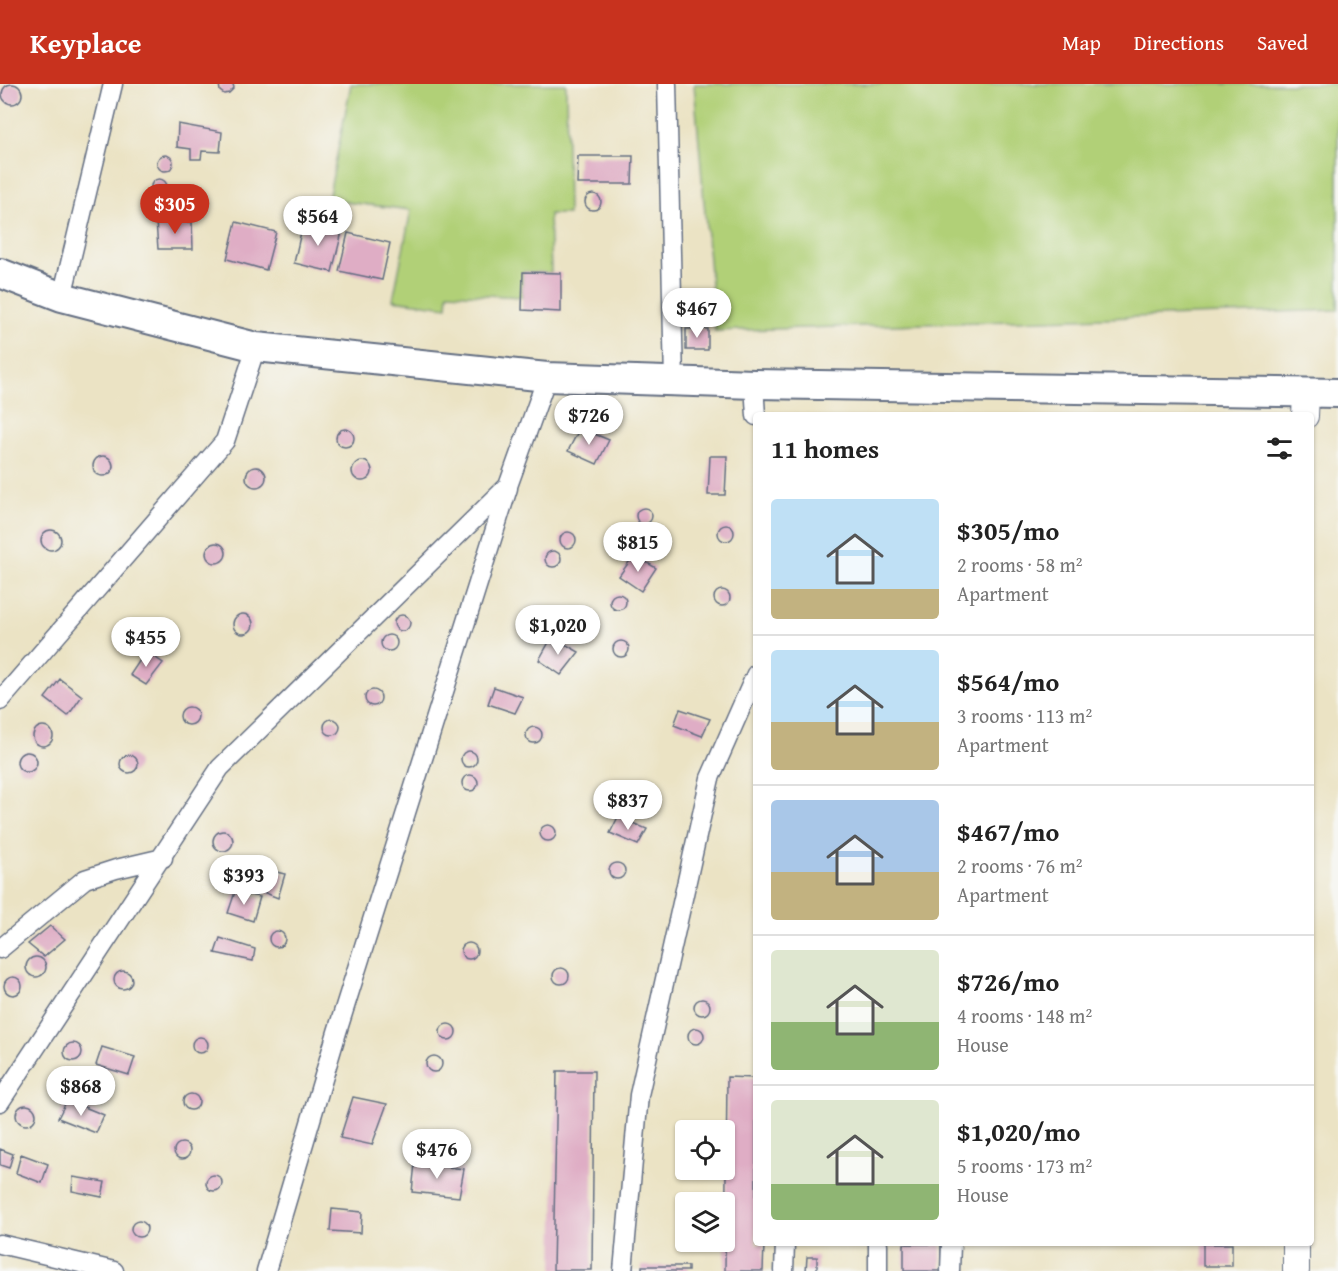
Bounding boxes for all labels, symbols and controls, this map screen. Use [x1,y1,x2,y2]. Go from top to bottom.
text: Keyplace [30,22,141,63]
text: Map [1062,27,1101,58]
text: Directions [1134,27,1224,58]
text: Saved [1257,27,1308,58]
pin: $305 [139,184,211,235]
text: $305 [154,189,196,218]
pin: $564 [282,196,354,247]
text: $564 [297,201,339,230]
pin: $467 [661,288,733,339]
text: $467 [676,293,718,322]
pin: $726 [553,395,625,446]
text: $726 [568,400,610,429]
text: 11 homes [771,429,879,468]
icon: filters [1263,432,1296,465]
text: $305/mo [957,511,1059,550]
pin: $815 [602,522,674,573]
icon: home [819,523,891,595]
text: $815 [617,527,659,556]
text: 2 rooms · 58 m² [957,550,1083,579]
text: Apartment [957,579,1049,608]
pin: $1,020 [509,605,607,656]
text: $1,020 [529,610,587,639]
pin: $455 [110,617,182,668]
text: $455 [125,622,167,651]
text: $564/mo [957,662,1059,701]
icon: home [819,674,891,746]
text: 3 rooms · 113 m² [957,701,1092,730]
text: Apartment [957,730,1049,759]
pin: $837 [592,780,664,831]
text: $837 [607,785,649,814]
text: $467/mo [957,812,1059,851]
icon: home [819,824,891,896]
text: 2 rooms · 76 m² [957,851,1083,880]
pin: $393 [208,855,280,906]
text: $393 [223,860,265,889]
text: Apartment [957,880,1049,909]
text: $726/mo [957,962,1059,1001]
icon: home [819,974,891,1046]
text: 4 rooms · 148 m² [957,1001,1092,1030]
text: House [957,1030,1009,1059]
pin: $868 [45,1066,117,1117]
text: $868 [60,1071,102,1100]
text: $1,020/mo [957,1112,1080,1151]
map controls [675,1120,735,1252]
button: locate [675,1120,735,1180]
icon: home [819,1124,891,1196]
pin: $476 [401,1129,473,1180]
text: $476 [416,1134,458,1163]
text: 5 rooms · 173 m² [957,1151,1092,1180]
text: House [957,1180,1009,1209]
button: layers [675,1192,735,1252]

